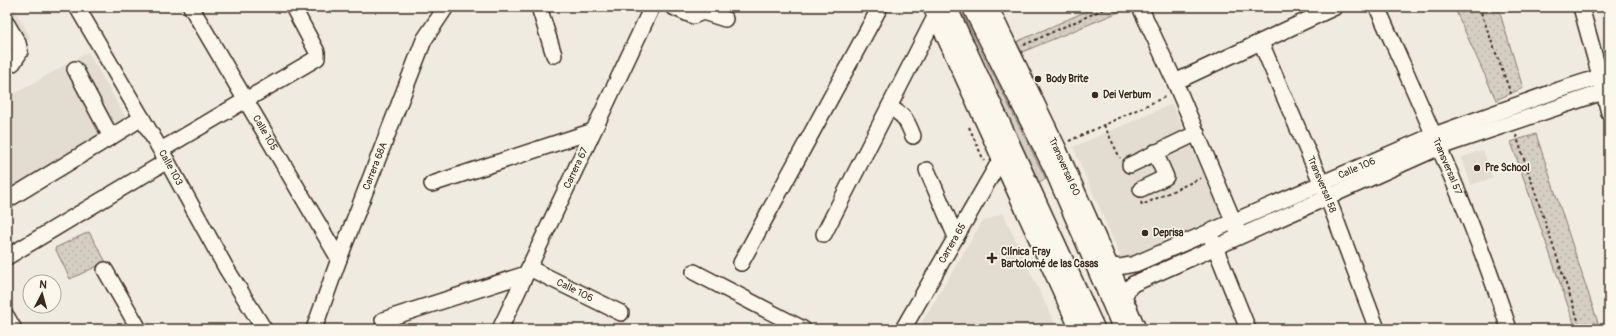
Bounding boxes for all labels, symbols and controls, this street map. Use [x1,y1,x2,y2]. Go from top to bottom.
place label: Body Brite [1046,73,1089,85]
marker: Body Brite [1033,74,1043,84]
place label: Dei Verbum [1103,89,1151,101]
marker: Dei Verbum [1090,90,1100,100]
street label: Calle 105 [250,113,280,153]
street label: Transversal 60 [1046,136,1082,198]
street label: Transversal 57 [1430,136,1465,197]
street label: Carrera 68A [360,140,390,192]
street label: Carrera 67 [561,145,591,191]
street label: Calle 103 [156,148,186,188]
street label: Transversal 58 [1305,154,1339,215]
street label: Calle 106 [1336,155,1377,182]
place label: Pre School [1485,162,1530,174]
marker: Pre School [1472,163,1482,173]
street label: Carrera 65 [936,221,969,265]
place label: Deprisa [1153,227,1184,239]
marker: Deprisa [1140,228,1150,238]
place label: Clínica Fray Bartolomé de las Casas [1001,246,1099,270]
marker: Clínica Fray Bartolomé de las Casas [986,252,998,264]
north arrow [22,274,62,314]
street label: Calle 106 [555,276,595,305]
text: N [39,278,48,291]

